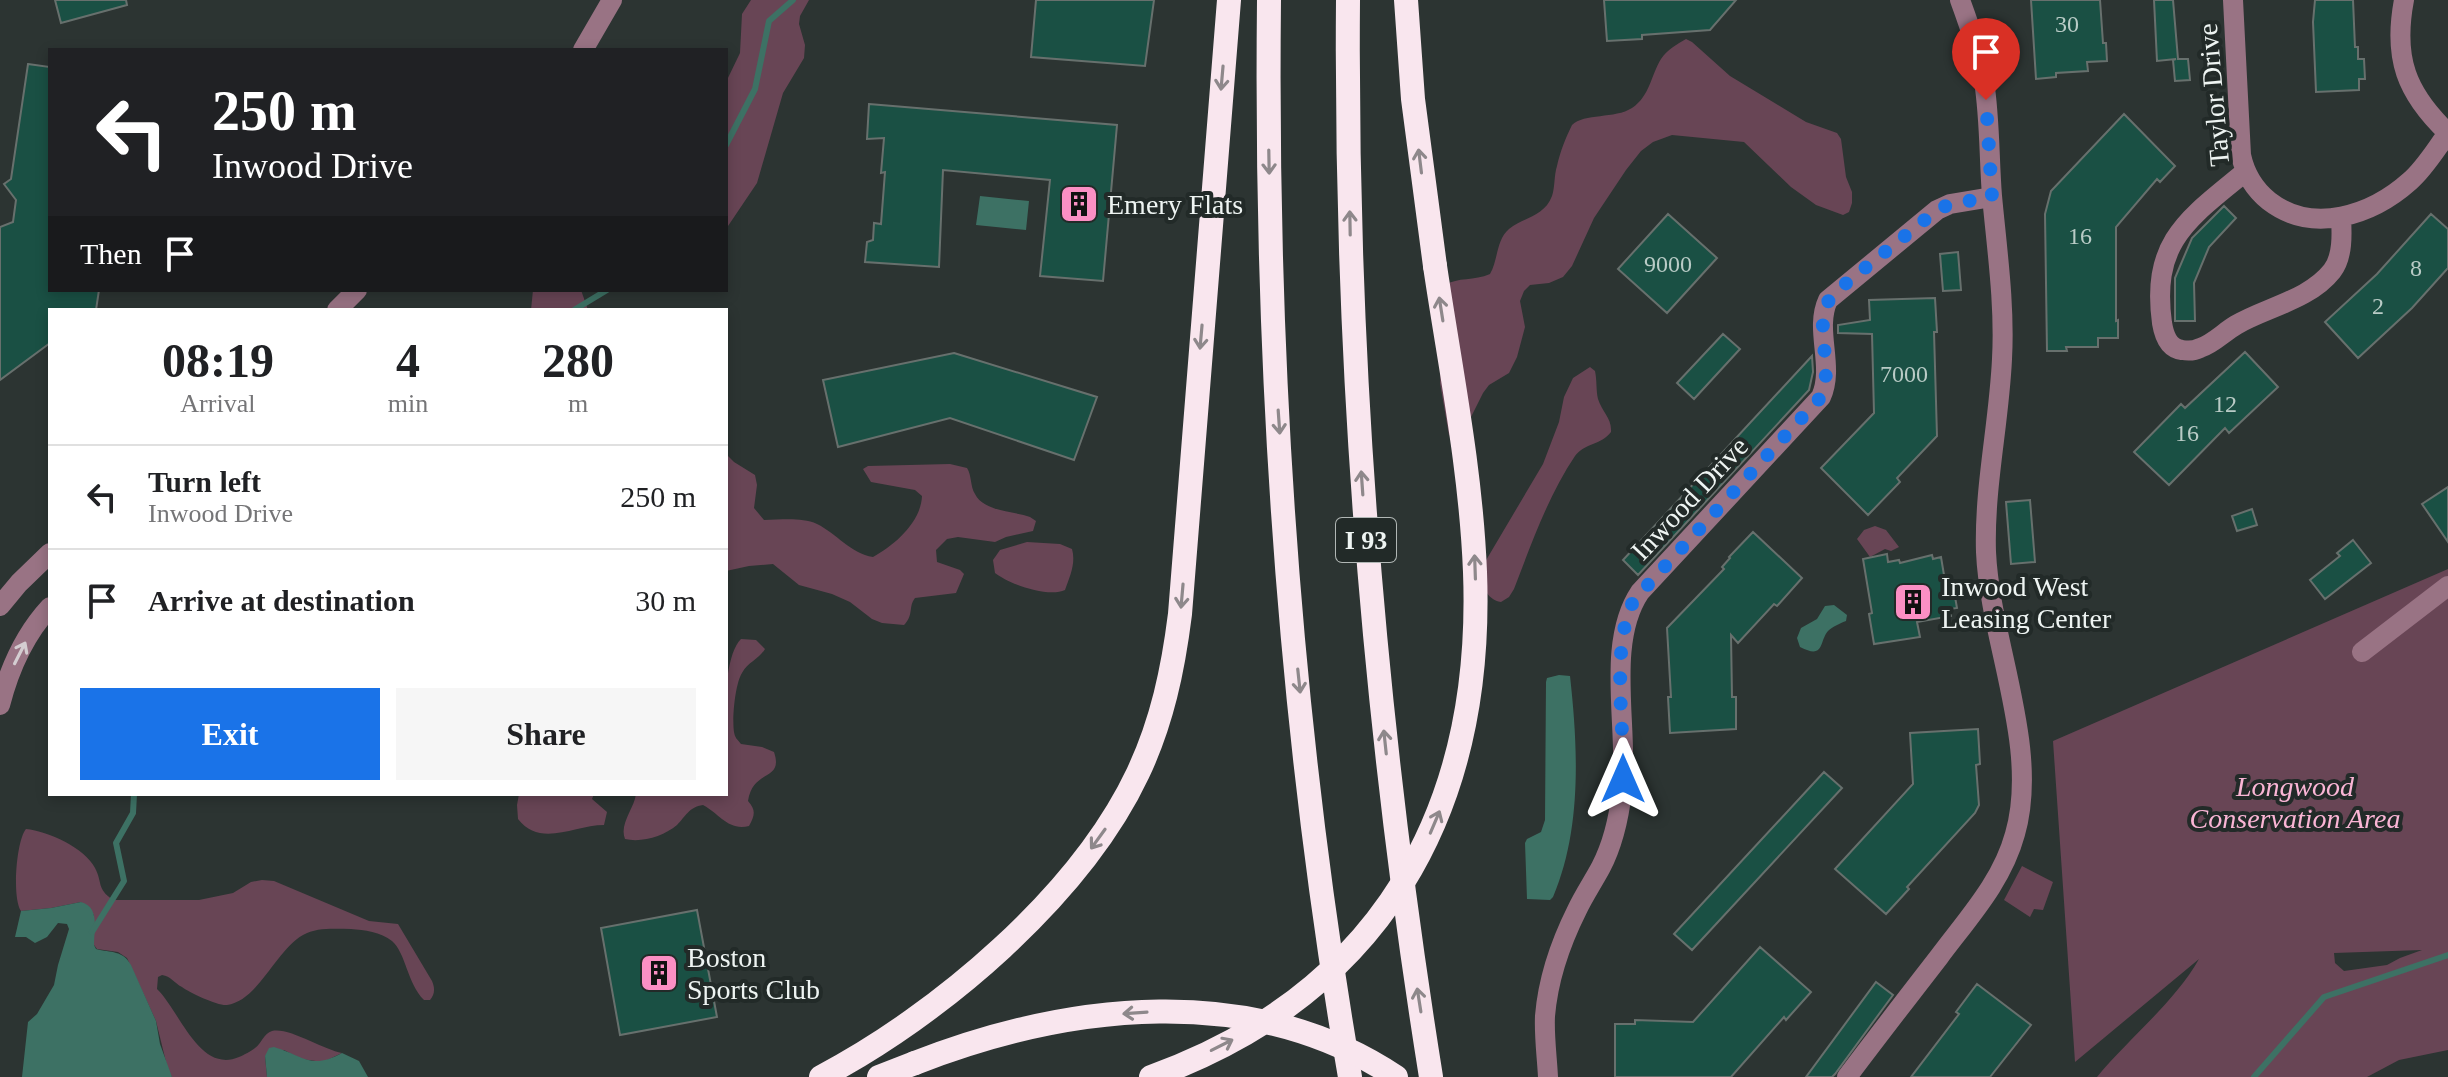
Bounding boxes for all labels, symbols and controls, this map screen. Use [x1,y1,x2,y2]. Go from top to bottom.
house number: 30 [2055,11,2079,37]
pin [1952,18,2020,100]
street label: Taylor Drive [2192,22,2235,168]
icon: arrive [1964,30,2008,74]
one-way arrow [1214,64,1229,91]
icon: left [80,80,184,184]
text: 250 m [212,80,357,142]
text: Inwood Drive [212,146,413,186]
one-way arrow [1261,148,1277,175]
one-way arrow [1413,148,1428,174]
building icon: Emery Flats [1058,183,1100,225]
place label: Emery Flats [1107,189,1243,220]
one-way arrow [1342,210,1358,237]
house number: 16 [2068,223,2092,249]
icon: arrive [158,232,202,276]
text: Then [80,237,142,270]
house number: 9000 [1644,251,1692,277]
house number: 8 [2410,255,2422,281]
house number: 2 [2372,293,2384,319]
one-way arrow [1433,297,1448,322]
one-way arrow [1193,323,1208,350]
text: 08:19 [162,334,274,387]
text: 4 [396,334,420,387]
text: 280 [542,334,614,387]
house number: 7000 [1880,361,1928,387]
text: Arrival [180,389,255,418]
text: min [388,389,428,418]
text: m [568,389,588,418]
house number: 12 [2213,391,2237,417]
one-way arrow [1272,408,1287,435]
house number: 16 [2175,420,2199,446]
street label: Inwood Drive [1625,431,1754,566]
text: Turn left [148,465,261,498]
one-way arrow [1354,470,1369,497]
icon: left [80,475,124,519]
text: 250 m [620,480,696,513]
text: Inwood Drive [148,499,293,528]
road number: I 93 [1336,518,1396,562]
one-way arrow [1467,554,1482,581]
place label: Inwood West Leasing Center [1941,571,2112,634]
icon: arrive [80,579,124,623]
building icon: Inwood West Leasing Center [1892,581,1934,623]
one-way arrow [1174,582,1189,609]
text: Arrive at destination [148,584,415,617]
text: 30 m [635,584,696,617]
one-way arrow [13,642,28,666]
one-way arrow [1291,667,1306,694]
button: Exit [80,688,380,780]
button: Share [396,688,696,780]
one-way arrow [1378,729,1393,756]
position arrow [1581,737,1665,821]
park label: Longwood Conservation Area [2190,771,2400,834]
one-way arrow [1429,810,1444,834]
one-way arrow [1090,827,1107,849]
place label: Boston Sports Club [687,942,820,1005]
building icon: Boston Sports Club [638,952,680,994]
one-way arrow [1411,988,1426,1013]
one-way arrow [1122,1006,1149,1021]
one-way arrow [1210,1037,1234,1053]

